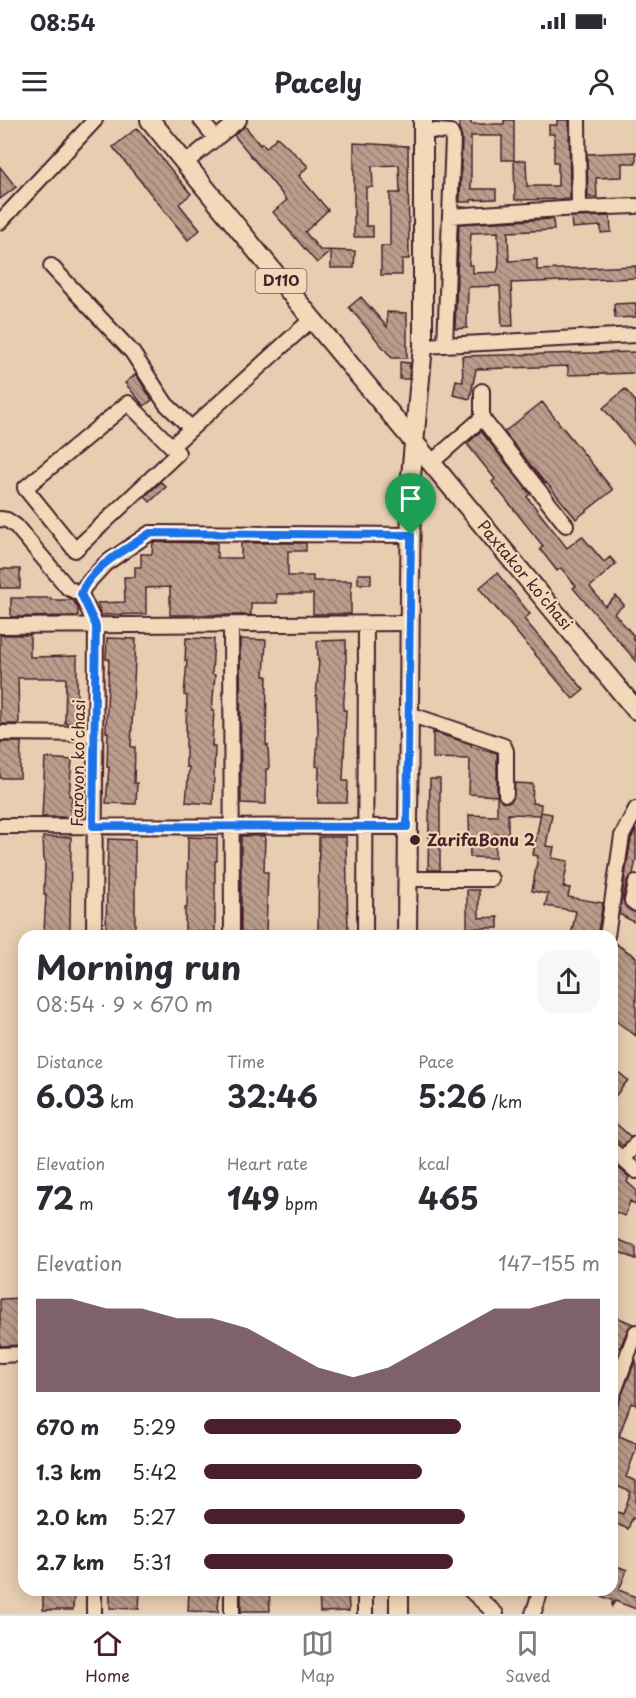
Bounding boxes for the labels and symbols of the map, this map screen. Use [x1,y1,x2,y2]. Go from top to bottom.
road number: D110 [256,269,306,293]
pin [385,473,436,535]
street label: Paxtakor koʻchasi [472,514,579,635]
street label: Farovon koʻchasi [64,699,90,827]
place label: ZarifaBonu 2 [427,827,535,851]
marker: ZarifaBonu 2 [408,833,422,847]

